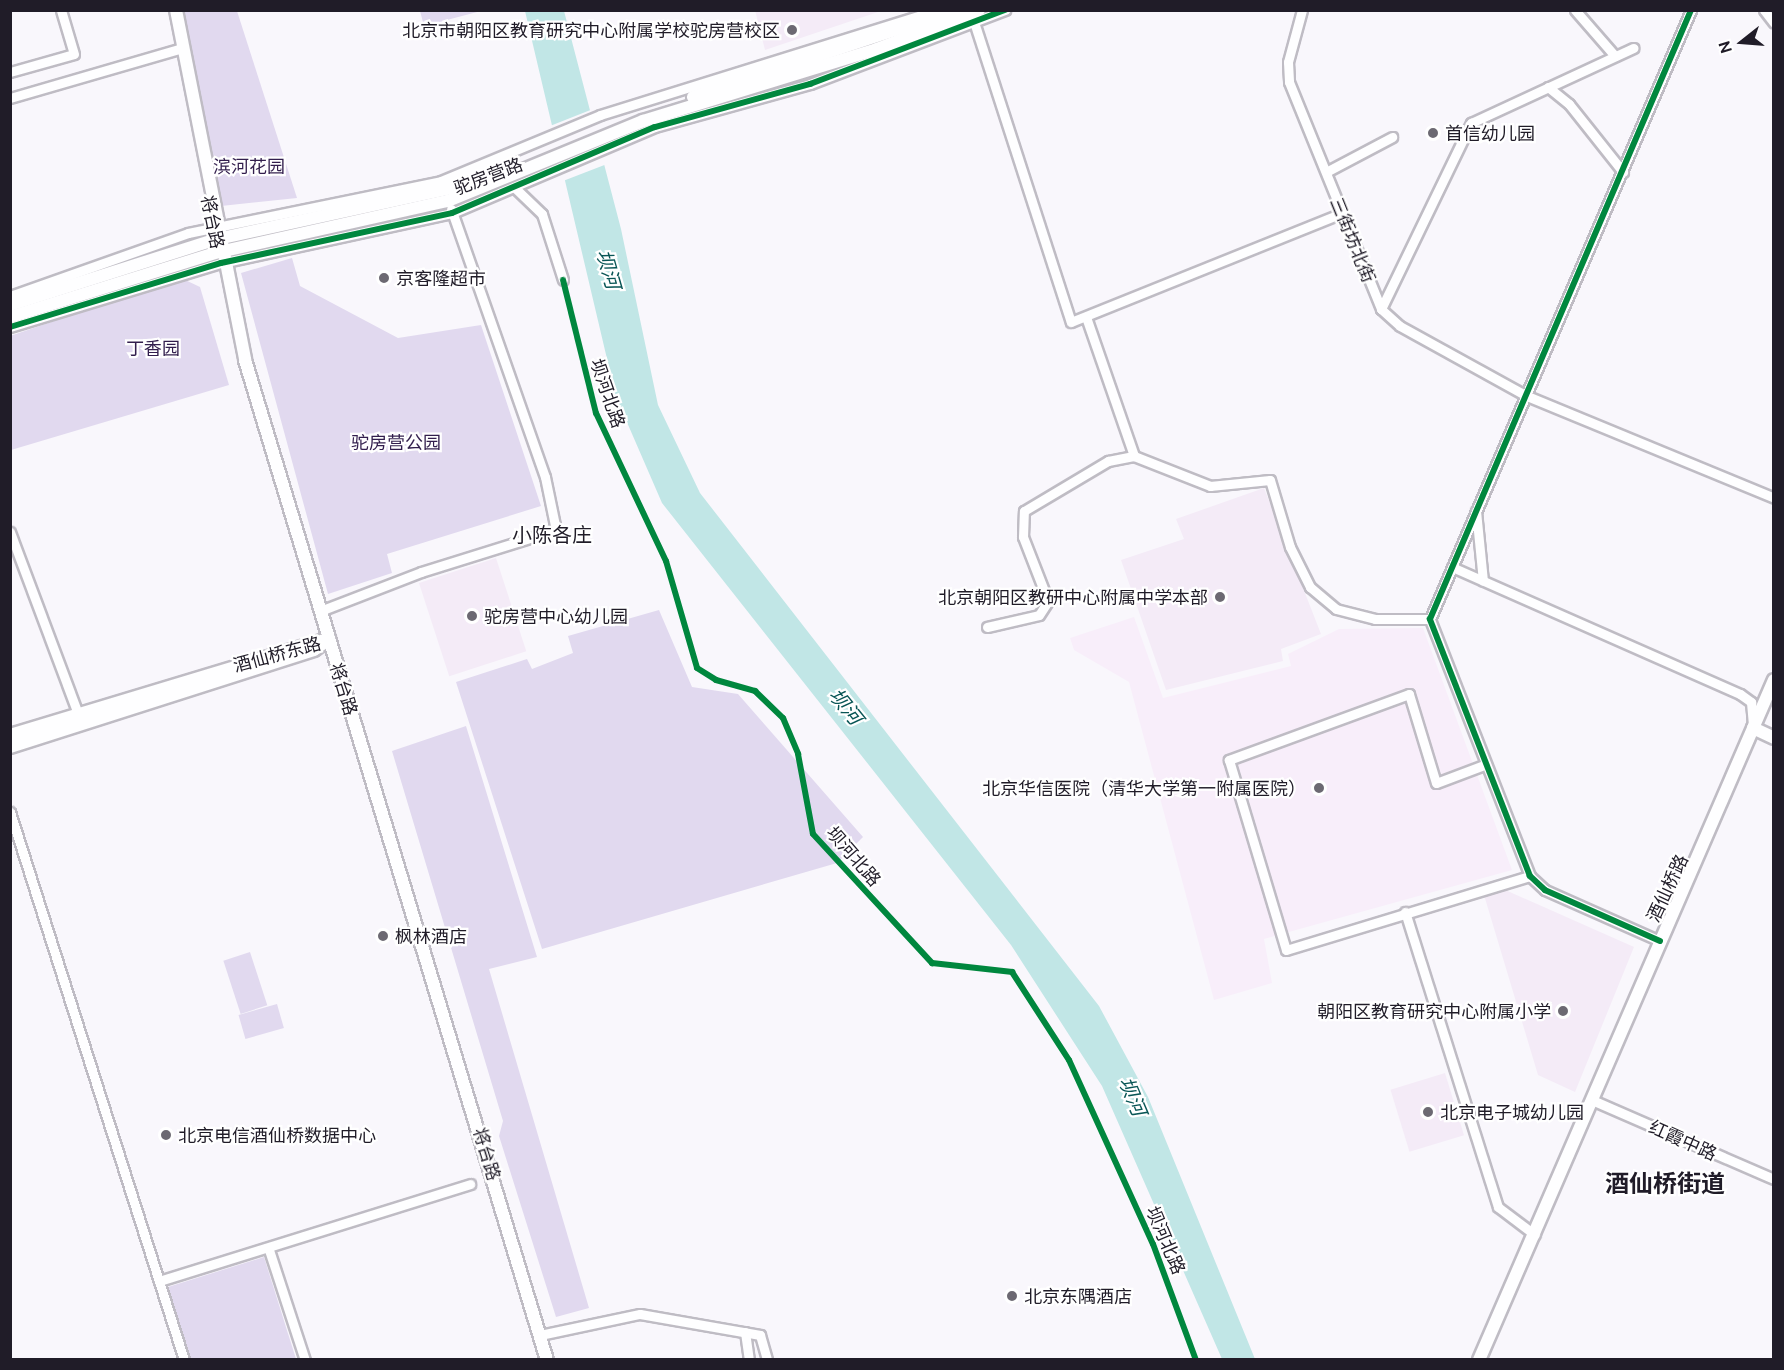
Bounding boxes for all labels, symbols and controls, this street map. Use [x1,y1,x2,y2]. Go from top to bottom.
north arrow [1712,12,1772,72]
place label: 北京市朝阳区教育研究中心附属学校驼房营校区 [402,19,780,41]
marker: 北京市朝阳区教育研究中心附属学校驼房营校区 [785,23,799,37]
text: N [1714,39,1735,56]
place label: 首信幼儿园 [1445,122,1535,144]
marker: 首信幼儿园 [1426,126,1440,140]
street label: 驼房营路 [451,153,525,199]
park label: 滨河花园 [213,155,285,177]
street label: 将台路 [197,193,229,251]
street label: 三街坊北街 [1326,194,1380,286]
water label: 坝河 [592,246,626,292]
place label: 京客隆超市 [396,267,486,289]
marker: 京客隆超市 [377,271,391,285]
park label: 丁香园 [126,337,180,359]
street label: 坝河北路 [586,355,630,431]
park label: 驼房营公园 [351,431,441,453]
district label: 小陈各庄 [512,522,592,546]
place label: 北京朝阳区教研中心附属中学本部 [938,586,1208,608]
marker: 北京朝阳区教研中心附属中学本部 [1213,590,1227,604]
place label: 驼房营中心幼儿园 [484,605,628,627]
marker: 驼房营中心幼儿园 [465,609,479,623]
street label: 酒仙桥东路 [231,632,323,676]
street label: 将台路 [326,660,362,718]
water label: 坝河 [824,683,868,729]
place label: 北京华信医院（清华大学第一附属医院） [982,777,1306,799]
marker: 北京华信医院（清华大学第一附属医院） [1310,779,1328,797]
street label: 坝河北路 [822,822,886,890]
street label: 酒仙桥路 [1642,851,1692,925]
place label: 枫林酒店 [395,925,467,947]
marker: 枫林酒店 [376,929,390,943]
place label: 朝阳区教育研究中心附属小学 [1317,1000,1551,1022]
marker: 朝阳区教育研究中心附属小学 [1556,1004,1570,1018]
water label: 坝河 [1114,1073,1152,1119]
place label: 北京电子城幼儿园 [1440,1101,1584,1123]
marker: 北京电子城幼儿园 [1421,1105,1435,1119]
street label: 红霞中路 [1646,1115,1720,1165]
place label: 北京电信酒仙桥数据中心 [178,1124,376,1146]
street label: 将台路 [469,1125,505,1183]
marker: 北京电信酒仙桥数据中心 [159,1128,173,1142]
district label: 酒仙桥街道 [1605,1170,1725,1198]
street label: 坝河北路 [1142,1203,1190,1277]
place label: 北京东隅酒店 [1024,1285,1132,1307]
marker: 北京东隅酒店 [1005,1289,1019,1303]

